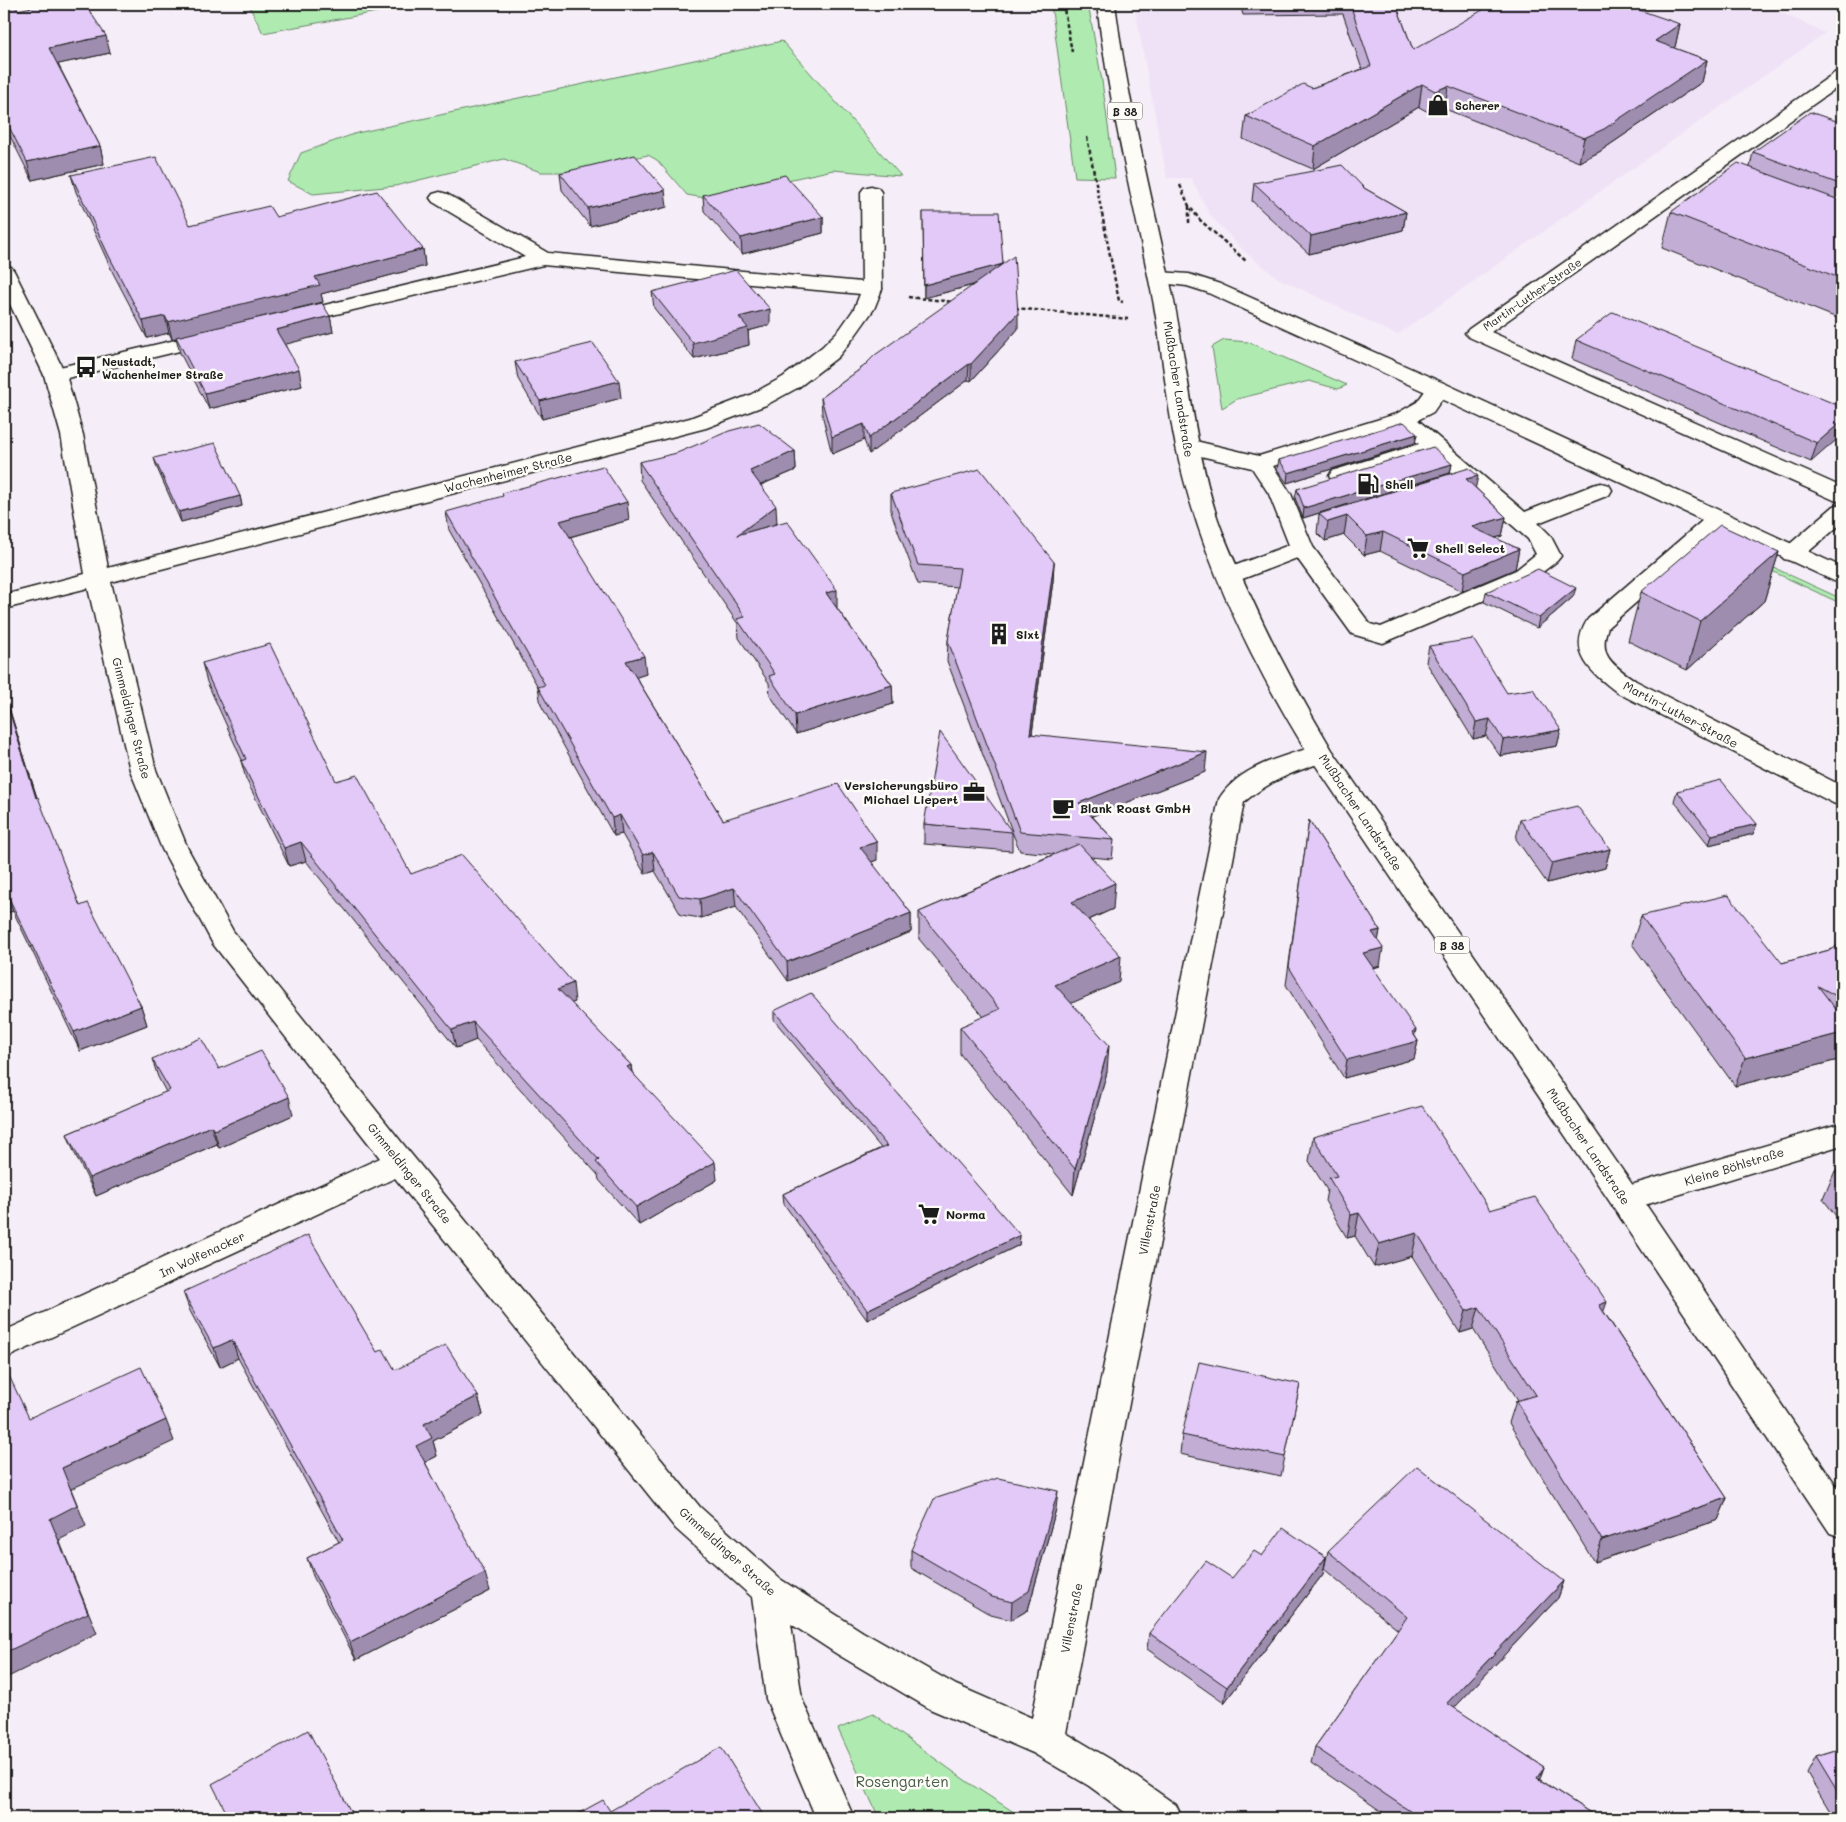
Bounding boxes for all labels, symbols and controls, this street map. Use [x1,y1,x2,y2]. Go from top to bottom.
shop icon: Scherer [1425,92,1451,118]
place label: Scherer [1455,98,1500,113]
road number: B 38 [1108,102,1142,120]
street label: Martin-Luther-Straße [1480,254,1584,334]
street label: Mußbacher Landstraße [1160,320,1198,458]
bus stop icon: Neustadt, Wachenheimer Straße [73,354,99,380]
place label: Neustadt, Wachenheimer Straße [102,354,224,382]
street label: Wachenheimer Straße [442,448,574,496]
fuel station icon: Shell [1355,471,1381,497]
place label: Shell [1385,476,1413,492]
supermarket icon: Shell Select [1405,535,1431,561]
place label: Shell Select [1435,540,1505,556]
building icon: Sixt [986,621,1012,647]
place label: Sixt [1016,626,1039,642]
street label: Gimmeldinger Straße [109,655,155,781]
street label: Martin-Luther-Straße [1621,677,1741,751]
street label: Mußbacher Landstraße [1316,750,1406,874]
place label: Versicherungsbüro Michael Liepert [844,777,958,807]
office icon: Versicherungsbüro Michael Liepert [961,779,987,805]
cafe icon: Blank Roast GmbH [1050,795,1076,821]
place label: Blank Roast GmbH [1080,800,1191,816]
road number: B 38 [1434,936,1470,954]
street label: Mußbacher Landstraße [1544,1084,1634,1208]
street label: Gimmeldinger Straße [364,1119,456,1227]
street label: Kleine Böhlstraße [1682,1143,1786,1189]
street label: Villenstraße [1134,1184,1164,1256]
supermarket icon: Norma [916,1201,942,1227]
place label: Norma [946,1206,986,1222]
street label: Im Wolfenacker [157,1227,247,1281]
street label: Gimmeldinger Straße [676,1503,780,1599]
street label: Villenstraße [1056,1582,1086,1654]
park label: Rosengarten [855,1771,949,1791]

